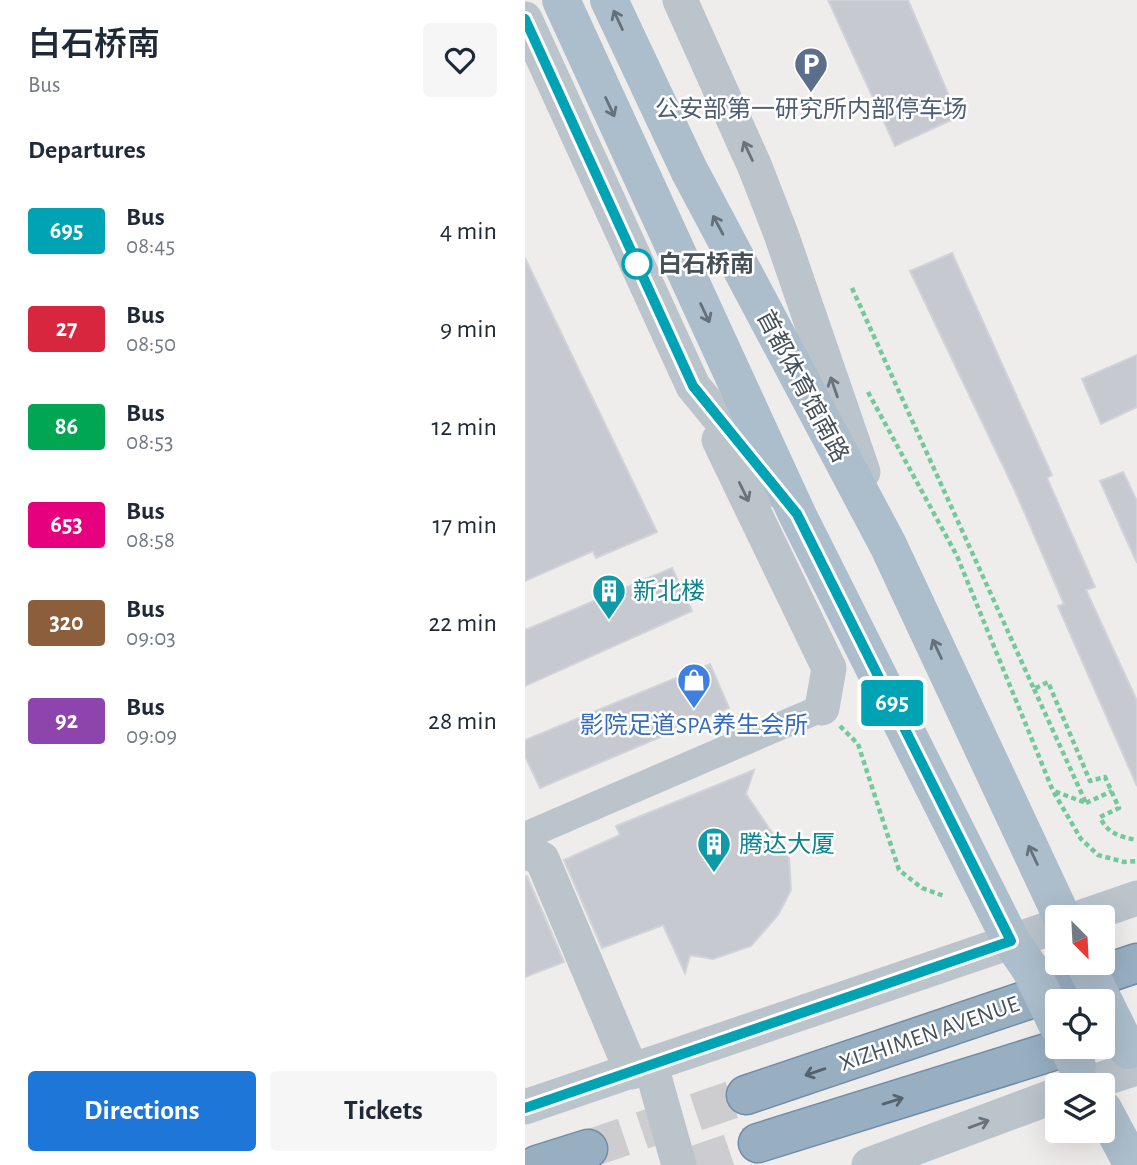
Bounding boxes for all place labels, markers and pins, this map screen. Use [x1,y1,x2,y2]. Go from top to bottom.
parking icon: 公安部第一研究所内部停车场 [792,45,830,94]
place label: 公安部第一研究所内部停车场 [655,96,967,122]
marker: 白石桥南 [622,249,652,279]
place label: 白石桥南 [658,251,754,277]
building icon: 新北楼 [590,572,628,621]
place label: 新北楼 [633,578,705,604]
shop icon: 影院足道SPA养生会所 [675,661,713,710]
place label: 影院足道SPA养生会所 [580,712,808,738]
building icon: 腾达大厦 [695,825,733,874]
place label: 腾达大厦 [739,831,835,857]

